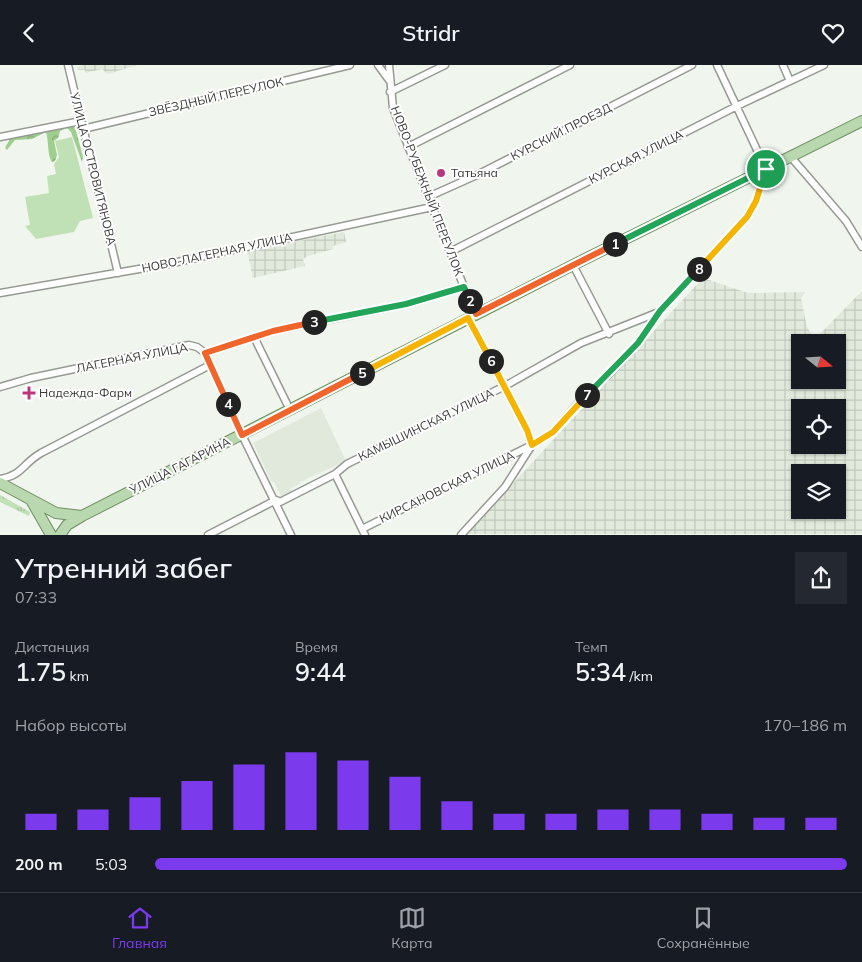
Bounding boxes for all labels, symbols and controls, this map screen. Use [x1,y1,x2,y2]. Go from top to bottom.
icon: back [15,19,43,47]
text: Stridr [402,19,460,47]
icon: heart [819,19,847,47]
street label: ЗВЁЗДНЫЙ ПЕРЕУЛОК [147,74,285,119]
street label: УЛИЦА ОСТРОВИТЯНОВА [67,90,120,247]
street label: КУРСКИЙ ПРОЕЗД [508,99,614,164]
street label: НОВО-РУБЕЖНЫЙ ПЕРЕУЛОК [388,104,467,278]
street label: КУРСКАЯ УЛИЦА [586,126,686,187]
pin [745,148,787,190]
icon: arrive [752,155,780,183]
place label: Татьяна [451,165,498,180]
marker: Татьяна [435,167,447,179]
street label: НОВО-ЛАГЕРНАЯ УЛИЦА [140,229,294,276]
pin: 1 [602,231,628,257]
text: 1 [611,235,620,253]
pin: 8 [686,257,712,281]
text: 8 [695,260,704,278]
pin: 2 [458,289,482,313]
text: 2 [466,292,475,310]
pin: 3 [302,309,326,335]
text: 3 [310,313,319,331]
north arrow [791,334,846,389]
map controls [791,334,846,519]
street label: ЛАГЕРНАЯ УЛИЦА [75,339,189,376]
pin: 6 [478,349,504,373]
text: 6 [487,352,496,370]
pin: 5 [350,361,374,385]
text: 5 [358,364,367,382]
pin: 7 [574,383,600,407]
place label: Надежда-Фарм [39,385,132,400]
street label: КАМЫШИНСКАЯ УЛИЦА [356,385,496,464]
text: 7 [583,386,592,404]
marker: Надежда-Фарм [23,387,35,399]
pin: 4 [216,391,240,417]
text: 4 [224,395,233,413]
button: locate [791,399,846,454]
street label: УЛИЦА ГАГАРИНА [126,434,233,498]
street label: КИРСАНОВСКАЯ УЛИЦА [377,447,517,526]
button: layers [791,464,846,519]
text: Утренний забег [15,550,232,585]
button: share [795,552,847,604]
text: 07:33 [15,587,57,607]
text: Дистанция [15,638,89,656]
text: Время [295,638,338,656]
text: Темп [575,638,608,656]
text: 1.75 [15,656,66,687]
text: 9:44 [295,656,346,687]
text: 5:34 [575,656,626,687]
text: km [66,667,89,685]
text: /km [626,667,653,685]
text: Набор высоты [15,715,127,735]
text: 170–186 m [763,715,847,735]
text: 200 m [15,854,63,874]
text: 5:03 [95,854,127,874]
tab: Главная [112,904,167,952]
tab: Карта [391,904,432,952]
tab: Сохранённые [657,904,750,952]

